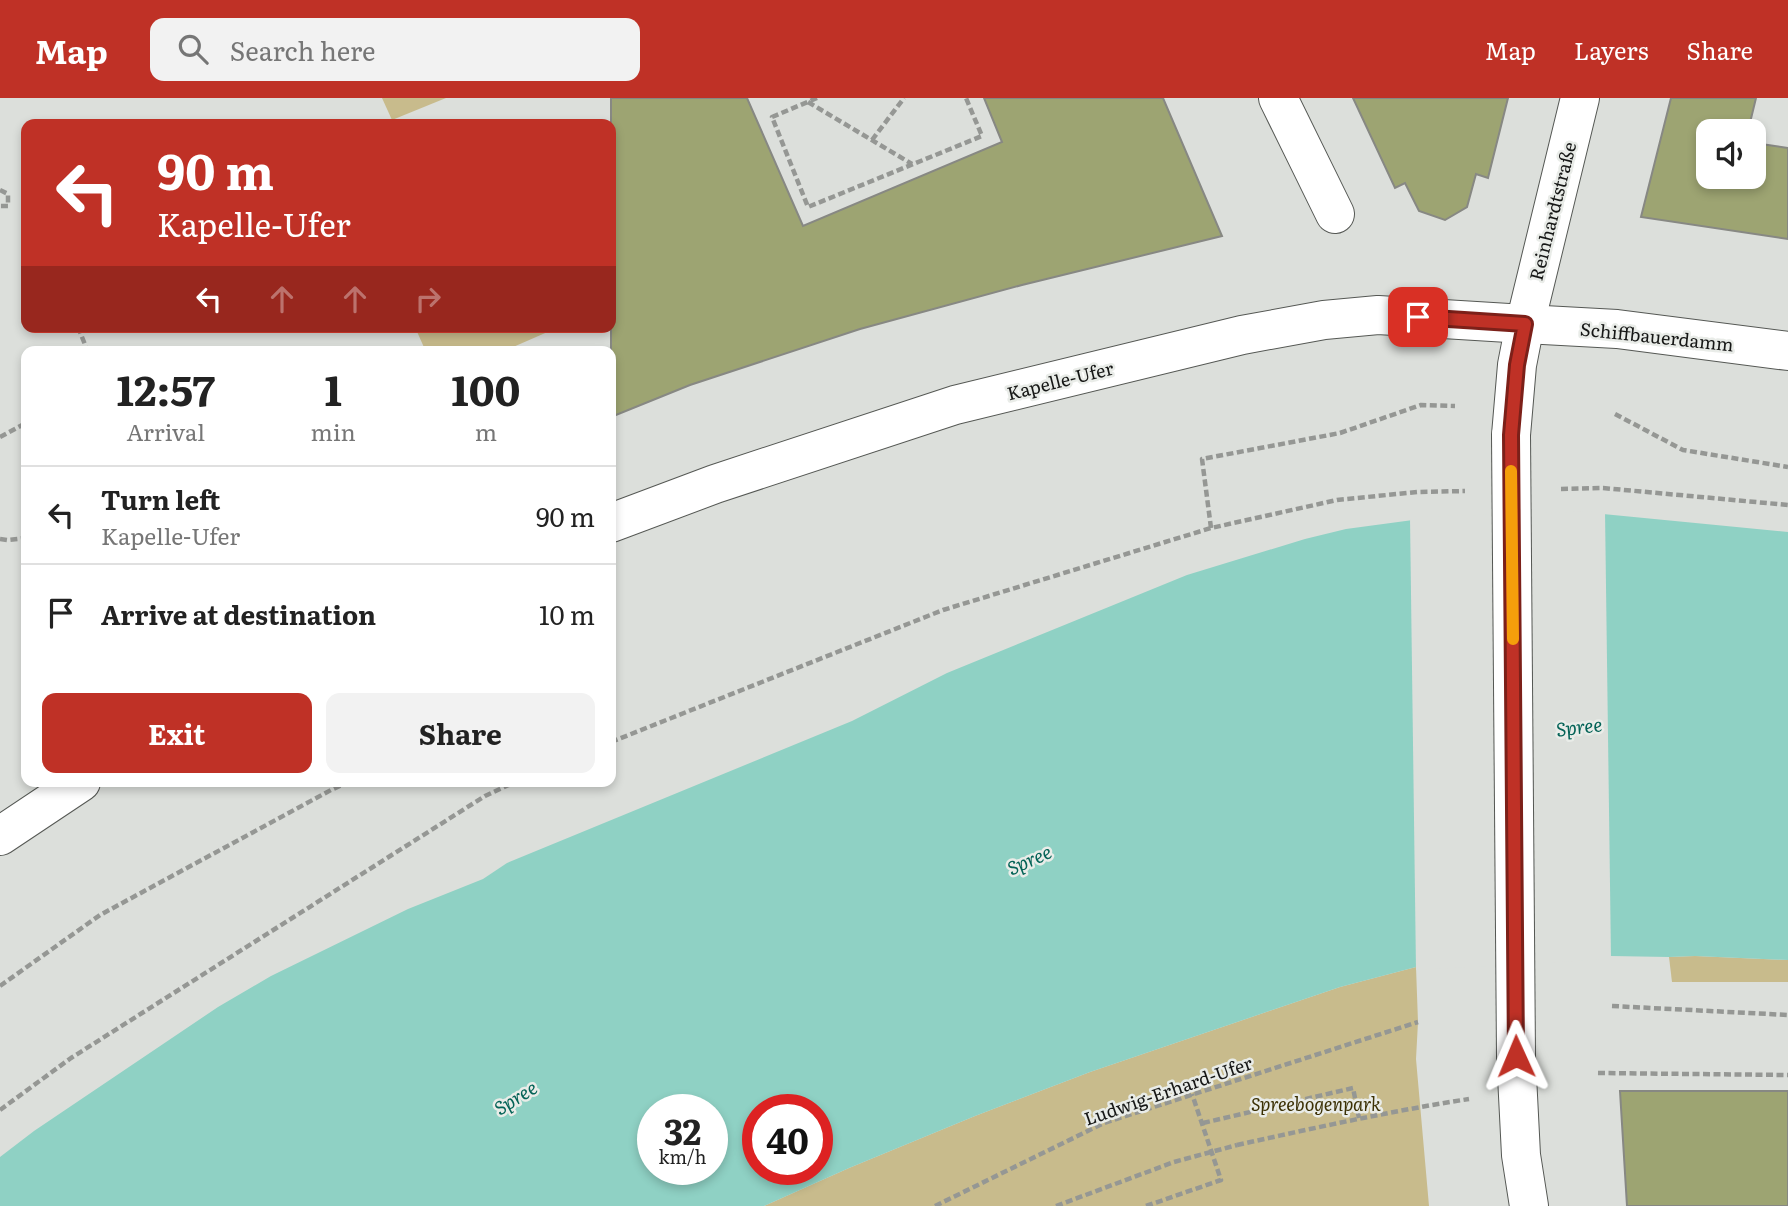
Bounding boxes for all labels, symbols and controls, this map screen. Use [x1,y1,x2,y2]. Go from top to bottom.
search box [150,18,640,81]
text: Map [35,25,108,74]
icon: search [174,30,212,68]
text: Search here [230,30,376,69]
text: Map [1485,32,1536,67]
text: Layers [1574,32,1648,67]
text: Share [1686,32,1753,67]
map controls [1696,119,1766,189]
button: sound [1696,119,1766,189]
text: 90 m [157,132,274,205]
street label: Reinhardtstraße [1522,139,1582,283]
icon: left [42,147,133,238]
text: Kapelle-Ufer [157,199,351,247]
icon: left [190,280,228,318]
icon: ahead [263,280,301,318]
icon: ahead [336,280,374,318]
icon: right [409,280,447,318]
pin [1388,287,1448,347]
icon: arrive [1399,298,1437,336]
street label: Schiffbauerdamm [1579,315,1735,357]
street label: Kapelle-Ufer [1004,354,1117,406]
text: 12:57 [117,357,215,419]
text: 1 [325,357,342,419]
text: 100 [451,357,520,419]
text: Arrival [127,414,205,448]
text: min [311,414,356,448]
text: m [475,414,497,448]
text: Turn left [101,479,220,518]
icon: left [42,496,80,534]
text: 90 m [536,496,595,535]
text: Kapelle-Ufer [101,518,240,552]
icon: arrive [42,594,80,632]
text: Arrive at destination [101,594,376,633]
text: 10 m [539,594,595,633]
button: Exit [42,693,312,773]
button: Share [326,693,595,773]
water label: Spree [1554,709,1604,743]
water label: Spree [1002,837,1056,881]
position arrow [1479,1019,1553,1093]
street label: Ludwig-Erhard-Ufer [1080,1048,1256,1131]
water label: Spree [488,1073,542,1121]
park label: Spreebogenpark [1251,1090,1381,1117]
speed limit sign: 40 [742,1094,833,1185]
text: 32 [664,1104,701,1156]
text: km/h [659,1143,706,1170]

